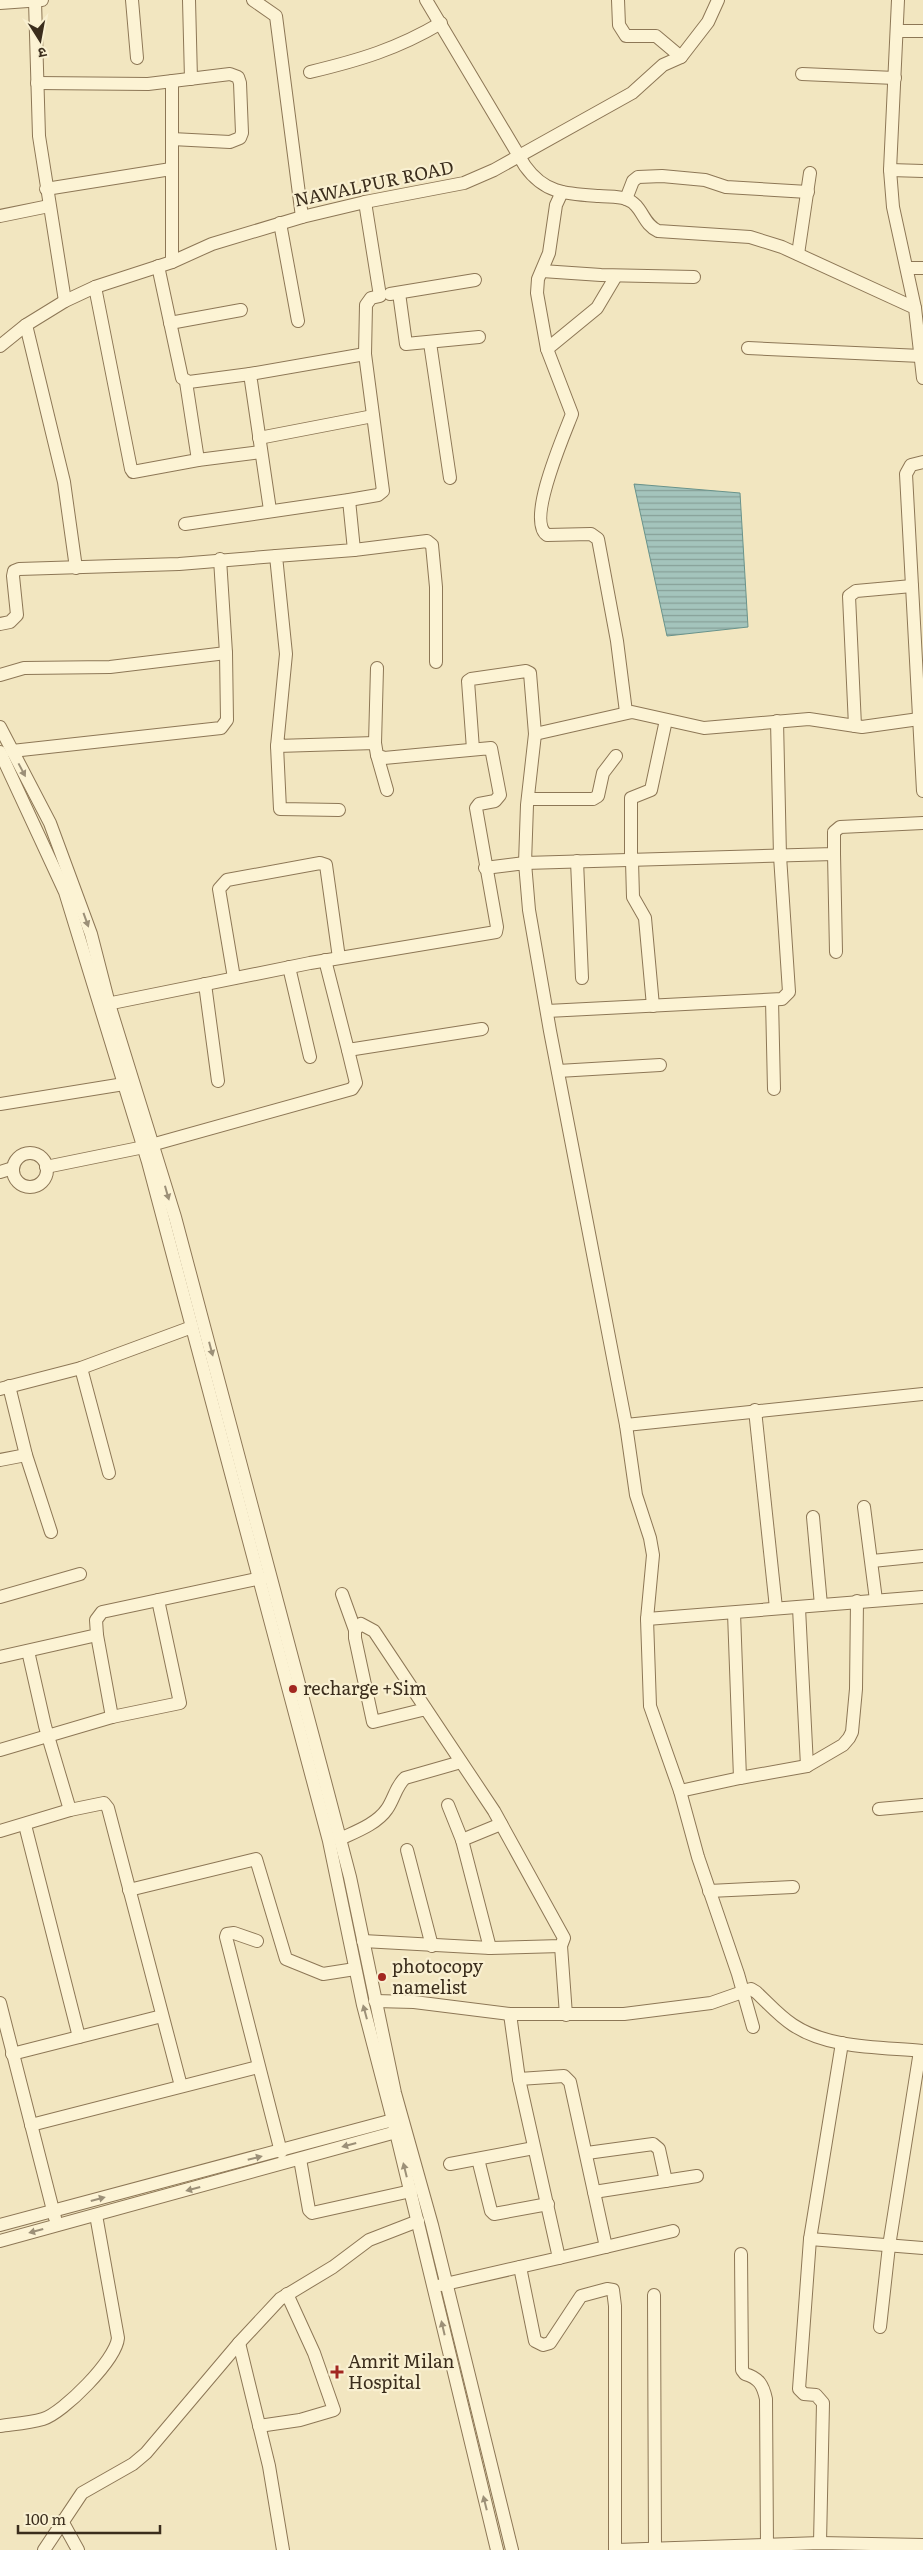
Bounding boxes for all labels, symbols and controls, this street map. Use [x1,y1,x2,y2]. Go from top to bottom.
north arrow [15,15,65,65]
text: उ [36,43,49,64]
street label: NAWALPUR ROAD [291,152,456,213]
one-way arrow [18,764,27,777]
one-way arrow [83,912,90,927]
one-way arrow [164,1185,172,1200]
one-way arrow [207,1342,215,1357]
place label: recharge +Sim [303,1674,427,1701]
marker: recharge +Sim [287,1683,299,1695]
place label: photocopy namelist [392,1952,484,2000]
marker: photocopy namelist [376,1971,388,1983]
one-way arrow [361,2005,369,2020]
one-way arrow [342,2141,357,2149]
one-way arrow [248,2154,263,2162]
one-way arrow [401,2162,409,2177]
one-way arrow [185,2185,200,2193]
one-way arrow [90,2195,105,2203]
one-way arrow [28,2227,43,2235]
one-way arrow [439,2320,447,2335]
place label: Amrit Milan Hospital [348,2347,454,2395]
marker: Amrit Milan Hospital [330,2365,344,2379]
one-way arrow [481,2495,489,2510]
scale bar [18,2502,160,2534]
text: 100 m [25,2507,66,2530]

